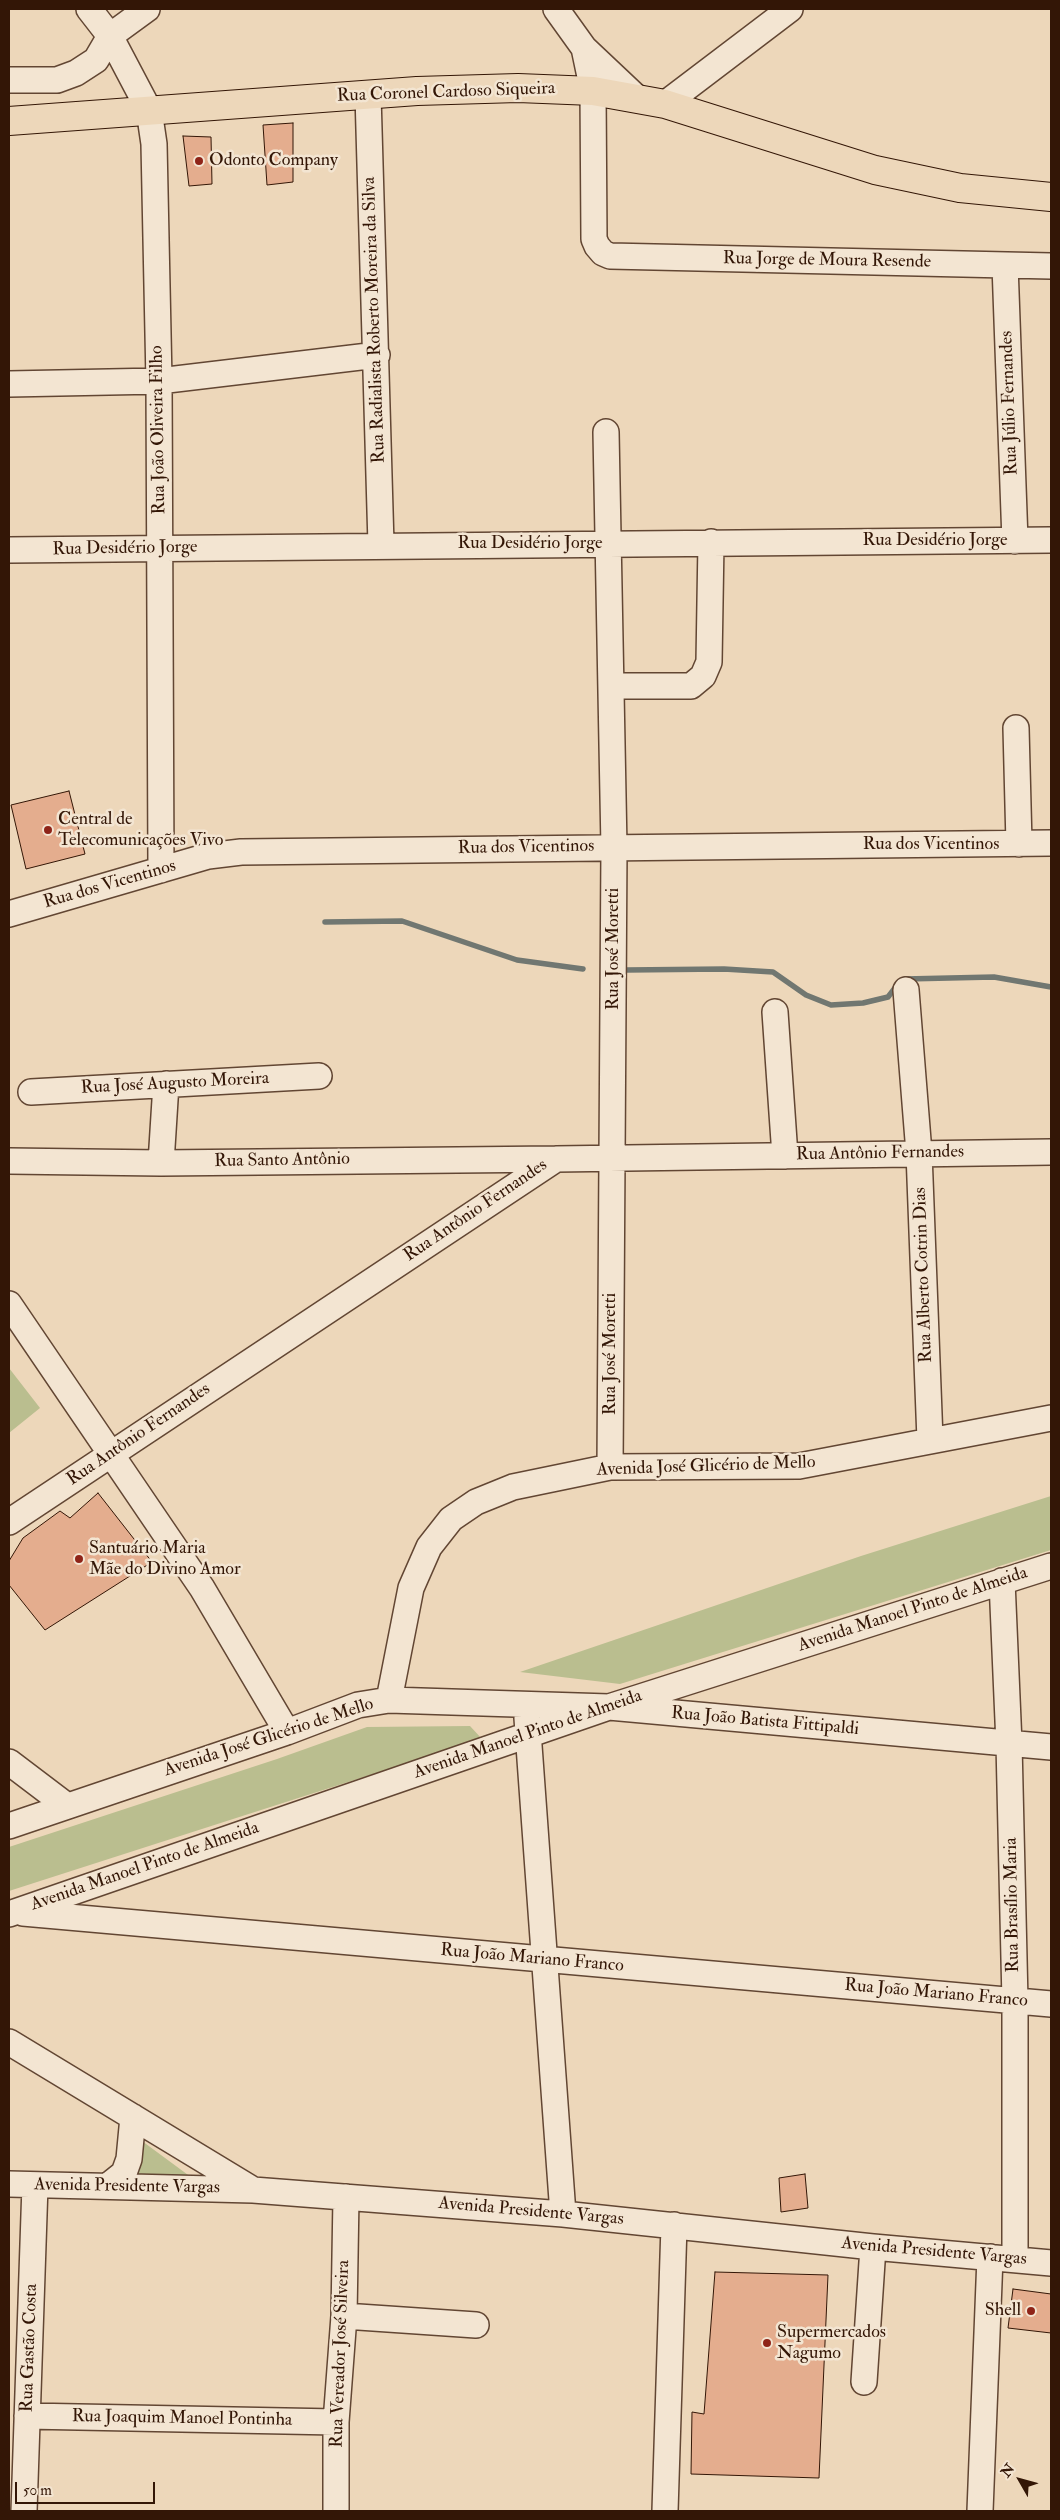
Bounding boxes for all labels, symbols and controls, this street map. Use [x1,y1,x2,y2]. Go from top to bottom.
street label: Rua Coronel Cardoso Siqueira [336,78,556,108]
place label: Odonto Company [209,150,338,172]
marker: Odonto Company [193,155,205,167]
street label: Rua Radialista Roberto Moreira da Silva [359,176,391,464]
street label: Rua Jorge de Moura Resende [723,248,931,274]
street label: Rua Júlio Fernandes [997,330,1023,476]
street label: Rua João Oliveira Filho [147,345,171,515]
street label: Rua Desidério Jorge [862,530,1008,552]
street label: Rua Desidério Jorge [457,533,603,555]
street label: Rua Desidério Jorge [52,537,198,561]
place label: Central de Telecomunicações Vivo [58,809,223,852]
marker: Central de Telecomunicações Vivo [42,824,54,836]
street label: Rua dos Vicentinos [863,834,999,856]
street label: Rua dos Vicentinos [457,836,595,860]
street label: Rua dos Vicentinos [41,856,179,914]
street label: Rua José Moretti [603,888,625,1010]
street label: Rua José Augusto Moreira [80,1068,270,1100]
street label: Rua Antônio Fernandes [796,1142,964,1166]
street label: Rua Santo Antônio [214,1149,350,1173]
street label: Rua Antônio Fernandes [400,1155,552,1267]
street label: Rua Alberto Cotrin Dias [910,1187,938,1363]
street label: Rua José Moretti [600,1293,622,1415]
street label: Rua Antônio Fernandes [63,1379,215,1491]
street label: Avenida José Glicério de Mello [596,1452,816,1482]
place label: Santuário Maria Mãe do Divino Amor [89,1538,241,1580]
marker: Santuário Maria Mãe do Divino Amor [73,1553,85,1565]
street label: Avenida Manoel Pinto de Almeida [796,1563,1030,1657]
street label: Avenida Manoel Pinto de Almeida [411,1686,645,1784]
street label: Avenida José Glicério de Mello [162,1694,376,1782]
street label: Rua João Batista Fittipaldi [670,1703,860,1741]
street label: Avenida Manoel Pinto de Almeida [28,1818,262,1916]
street label: Rua Brasílio Maria [1001,1837,1025,1973]
street label: Rua João Mariano Franco [439,1940,625,1978]
street label: Rua João Mariano Franco [843,1975,1029,2013]
street label: Avenida Presidente Vargas [34,2175,220,2199]
street label: Avenida Presidente Vargas [437,2193,625,2231]
street label: Avenida Presidente Vargas [840,2233,1028,2271]
street label: Rua Vereador José Silveira [327,2260,355,2448]
street label: Rua Gastão Costa [17,2283,43,2413]
place label: Shell [985,2300,1021,2322]
marker: Shell [1025,2305,1037,2317]
place label: Supermercados Nagumo [777,2322,886,2364]
marker: Supermercados Nagumo [761,2337,773,2349]
street label: Rua Joaquim Manoel Pontinha [72,2406,292,2432]
north arrow [995,2455,1045,2505]
text: N [997,2460,1018,2481]
scale bar [18,2472,158,2504]
text: 50 m [23,2481,52,2500]

